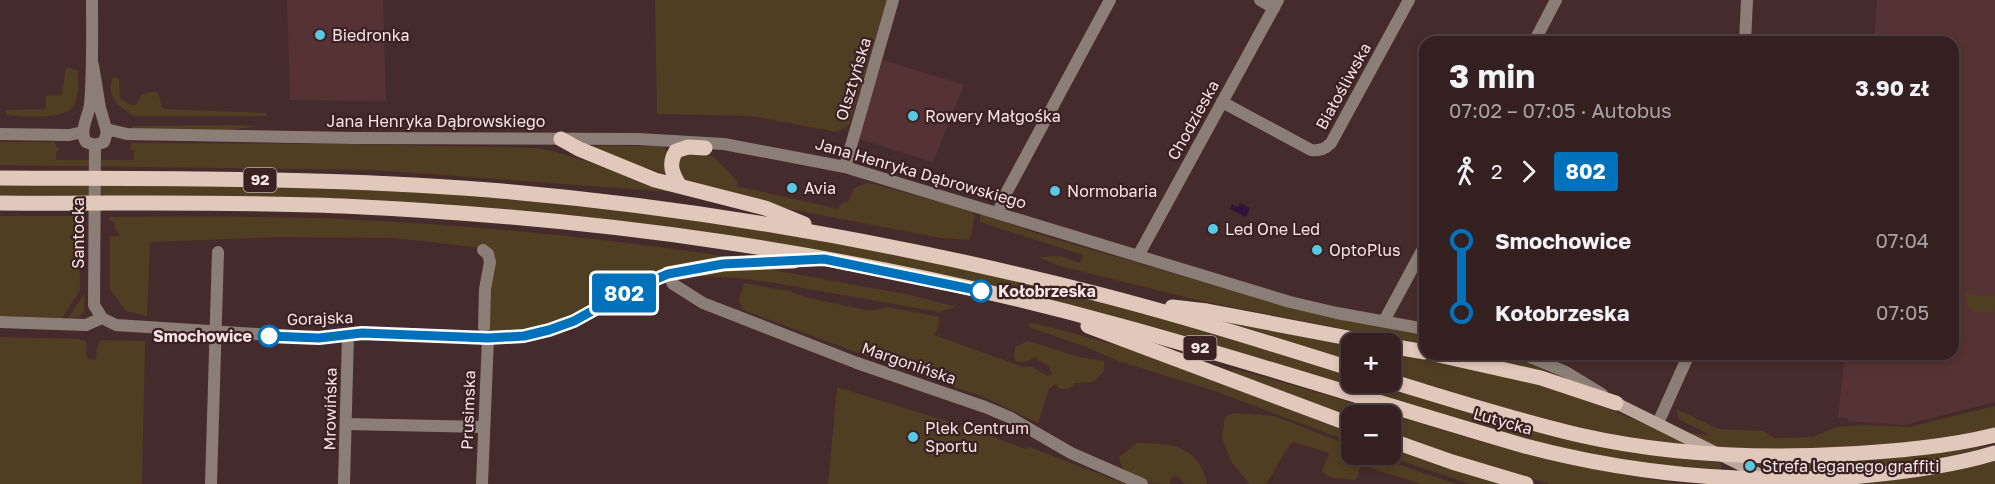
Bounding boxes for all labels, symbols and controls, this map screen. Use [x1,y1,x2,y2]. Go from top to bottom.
place label: Biedronka [332,25,410,45]
marker: Biedronka [313,28,327,42]
street label: Olsztyńska [831,35,875,123]
street label: Białośliwska [1311,39,1375,133]
text: 3 min [1449,56,1535,95]
text: 3.90 zł [1855,74,1929,101]
street label: Chodzieska [1163,77,1223,163]
text: 07:02 – 07:05 · Autobus [1449,98,1672,122]
place label: Rowery Małgośka [925,106,1061,126]
marker: Rowery Małgośka [906,109,920,123]
street label: Jana Henryka Dąbrowskiego [327,111,545,131]
street label: Jana Henryka Dąbrowskiego [813,133,1029,213]
icon: walk [1449,155,1482,188]
icon: forward [1512,155,1545,188]
text: 802 [1566,158,1606,184]
text: 2 [1491,159,1503,183]
road number: 92 [244,168,276,192]
place label: Avia [804,178,836,198]
marker: Avia [785,181,799,195]
place label: Normobaria [1067,181,1157,201]
marker: Normobaria [1048,184,1062,198]
street label: Santocka [68,197,88,269]
place label: Led One Led [1225,219,1320,239]
marker: Led One Led [1206,222,1220,236]
text: Smochowice [1495,227,1631,254]
text: 07:04 [1875,228,1929,252]
place label: OptoPlus [1329,240,1400,260]
marker: OptoPlus [1310,243,1324,257]
line badge: 802 [590,274,658,312]
text: 802 [604,280,644,306]
marker: Kołobrzeska [970,280,992,302]
place label: Kołobrzeska [998,281,1096,301]
text: Kołobrzeska [1495,299,1629,326]
text: 07:05 [1876,300,1929,324]
street label: Gorajska [286,307,354,329]
marker: Smochowice [258,325,280,347]
place label: Smochowice [153,326,252,346]
map controls [1341,333,1401,465]
button: + [1341,333,1401,393]
road number: 92 [1184,336,1216,360]
street label: Margonińska [859,337,959,389]
street label: Mrowińska [319,367,341,451]
street label: Prusimska [457,370,479,450]
street label: Lutycka [1471,403,1535,439]
button: − [1341,405,1401,465]
place label: Plek Centrum Sportu [925,418,1029,456]
marker: Plek Centrum Sportu [906,430,920,444]
place label: Strefa leganego graffiti [1762,456,1940,476]
marker: Strefa leganego graffiti [1743,459,1757,473]

